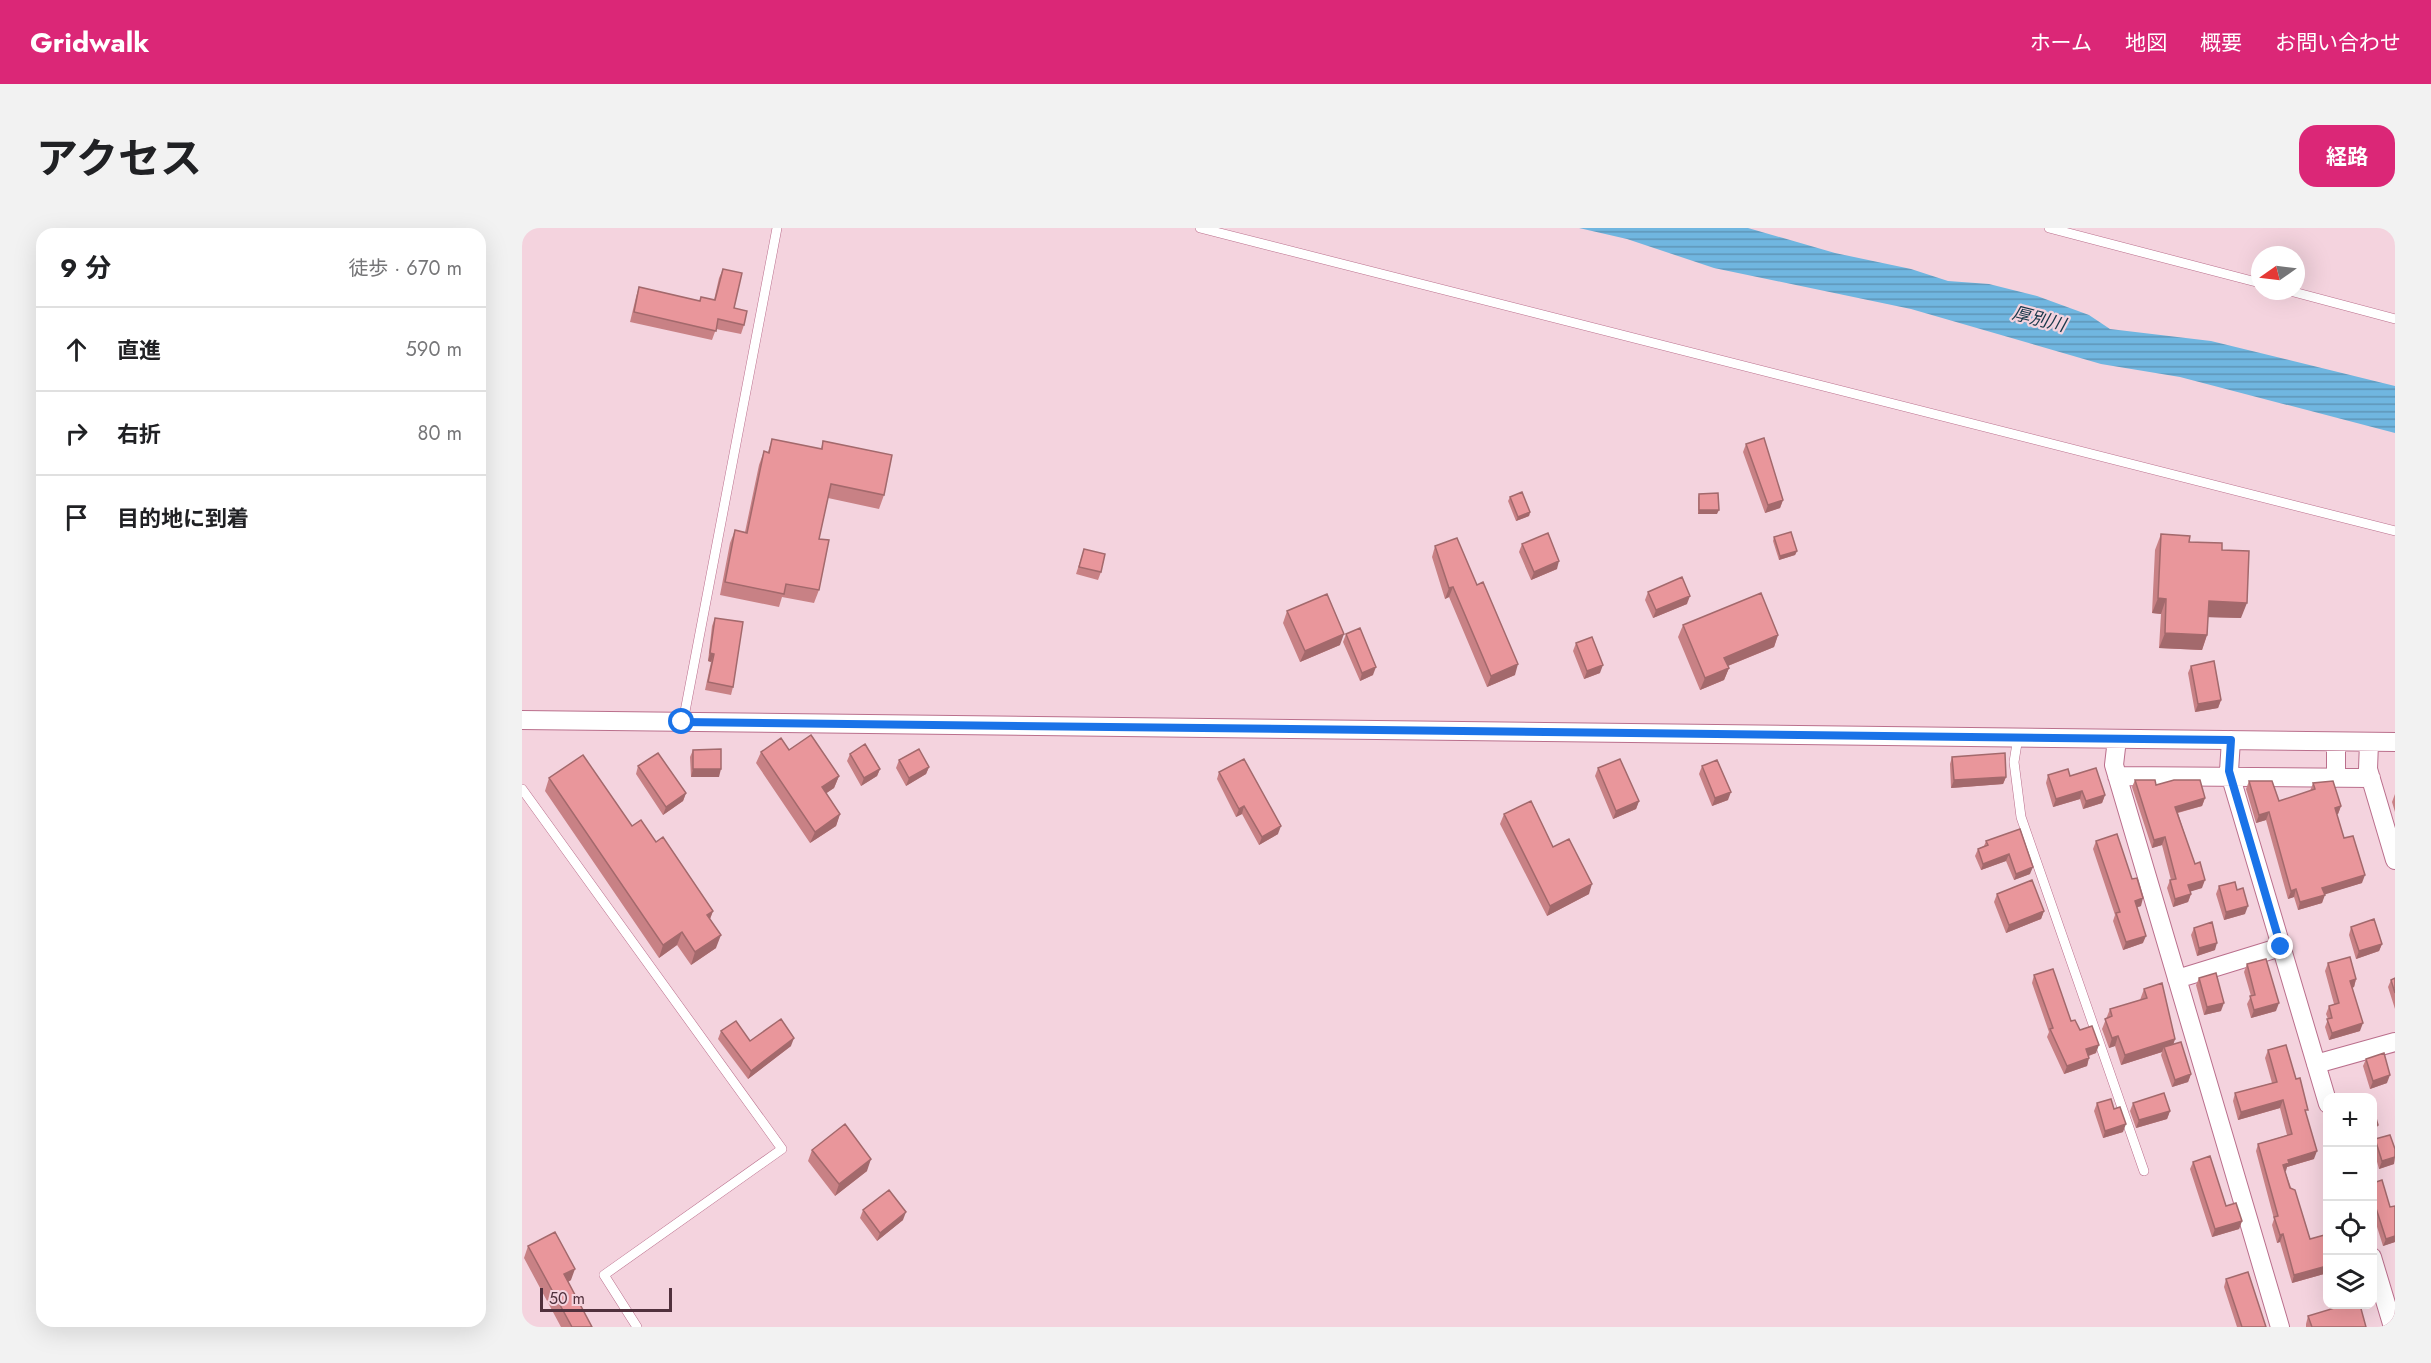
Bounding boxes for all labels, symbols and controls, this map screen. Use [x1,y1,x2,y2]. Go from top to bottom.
text: Gridwalk [30,22,149,63]
text: ホーム [2030,28,2092,58]
text: 地図 [2125,28,2167,58]
text: 概要 [2200,28,2242,58]
text: お問い合わせ [2275,28,2401,58]
button: 経路 [2299,125,2395,187]
text: アクセス [36,128,202,189]
north arrow [2251,246,2305,300]
text: 9 分 [60,249,111,287]
text: 徒歩 · 670 m [348,254,462,283]
water label: 厚別川 [2010,300,2070,339]
icon: ahead [60,333,93,366]
text: 直進 [117,334,161,366]
text: 590 m [406,335,462,364]
icon: right [60,417,93,450]
text: 右折 [117,418,161,450]
text: 80 m [417,419,462,448]
icon: arrive [60,501,93,534]
text: 目的地に到着 [117,502,249,534]
route start [668,708,694,734]
route end [2267,933,2293,959]
map controls [2323,1093,2377,1309]
button: + [2323,1093,2377,1147]
button: − [2323,1147,2377,1201]
button: locate [2323,1201,2377,1255]
button: layers [2323,1255,2377,1309]
scale bar [540,1285,672,1312]
text: 50 m [549,1287,585,1310]

